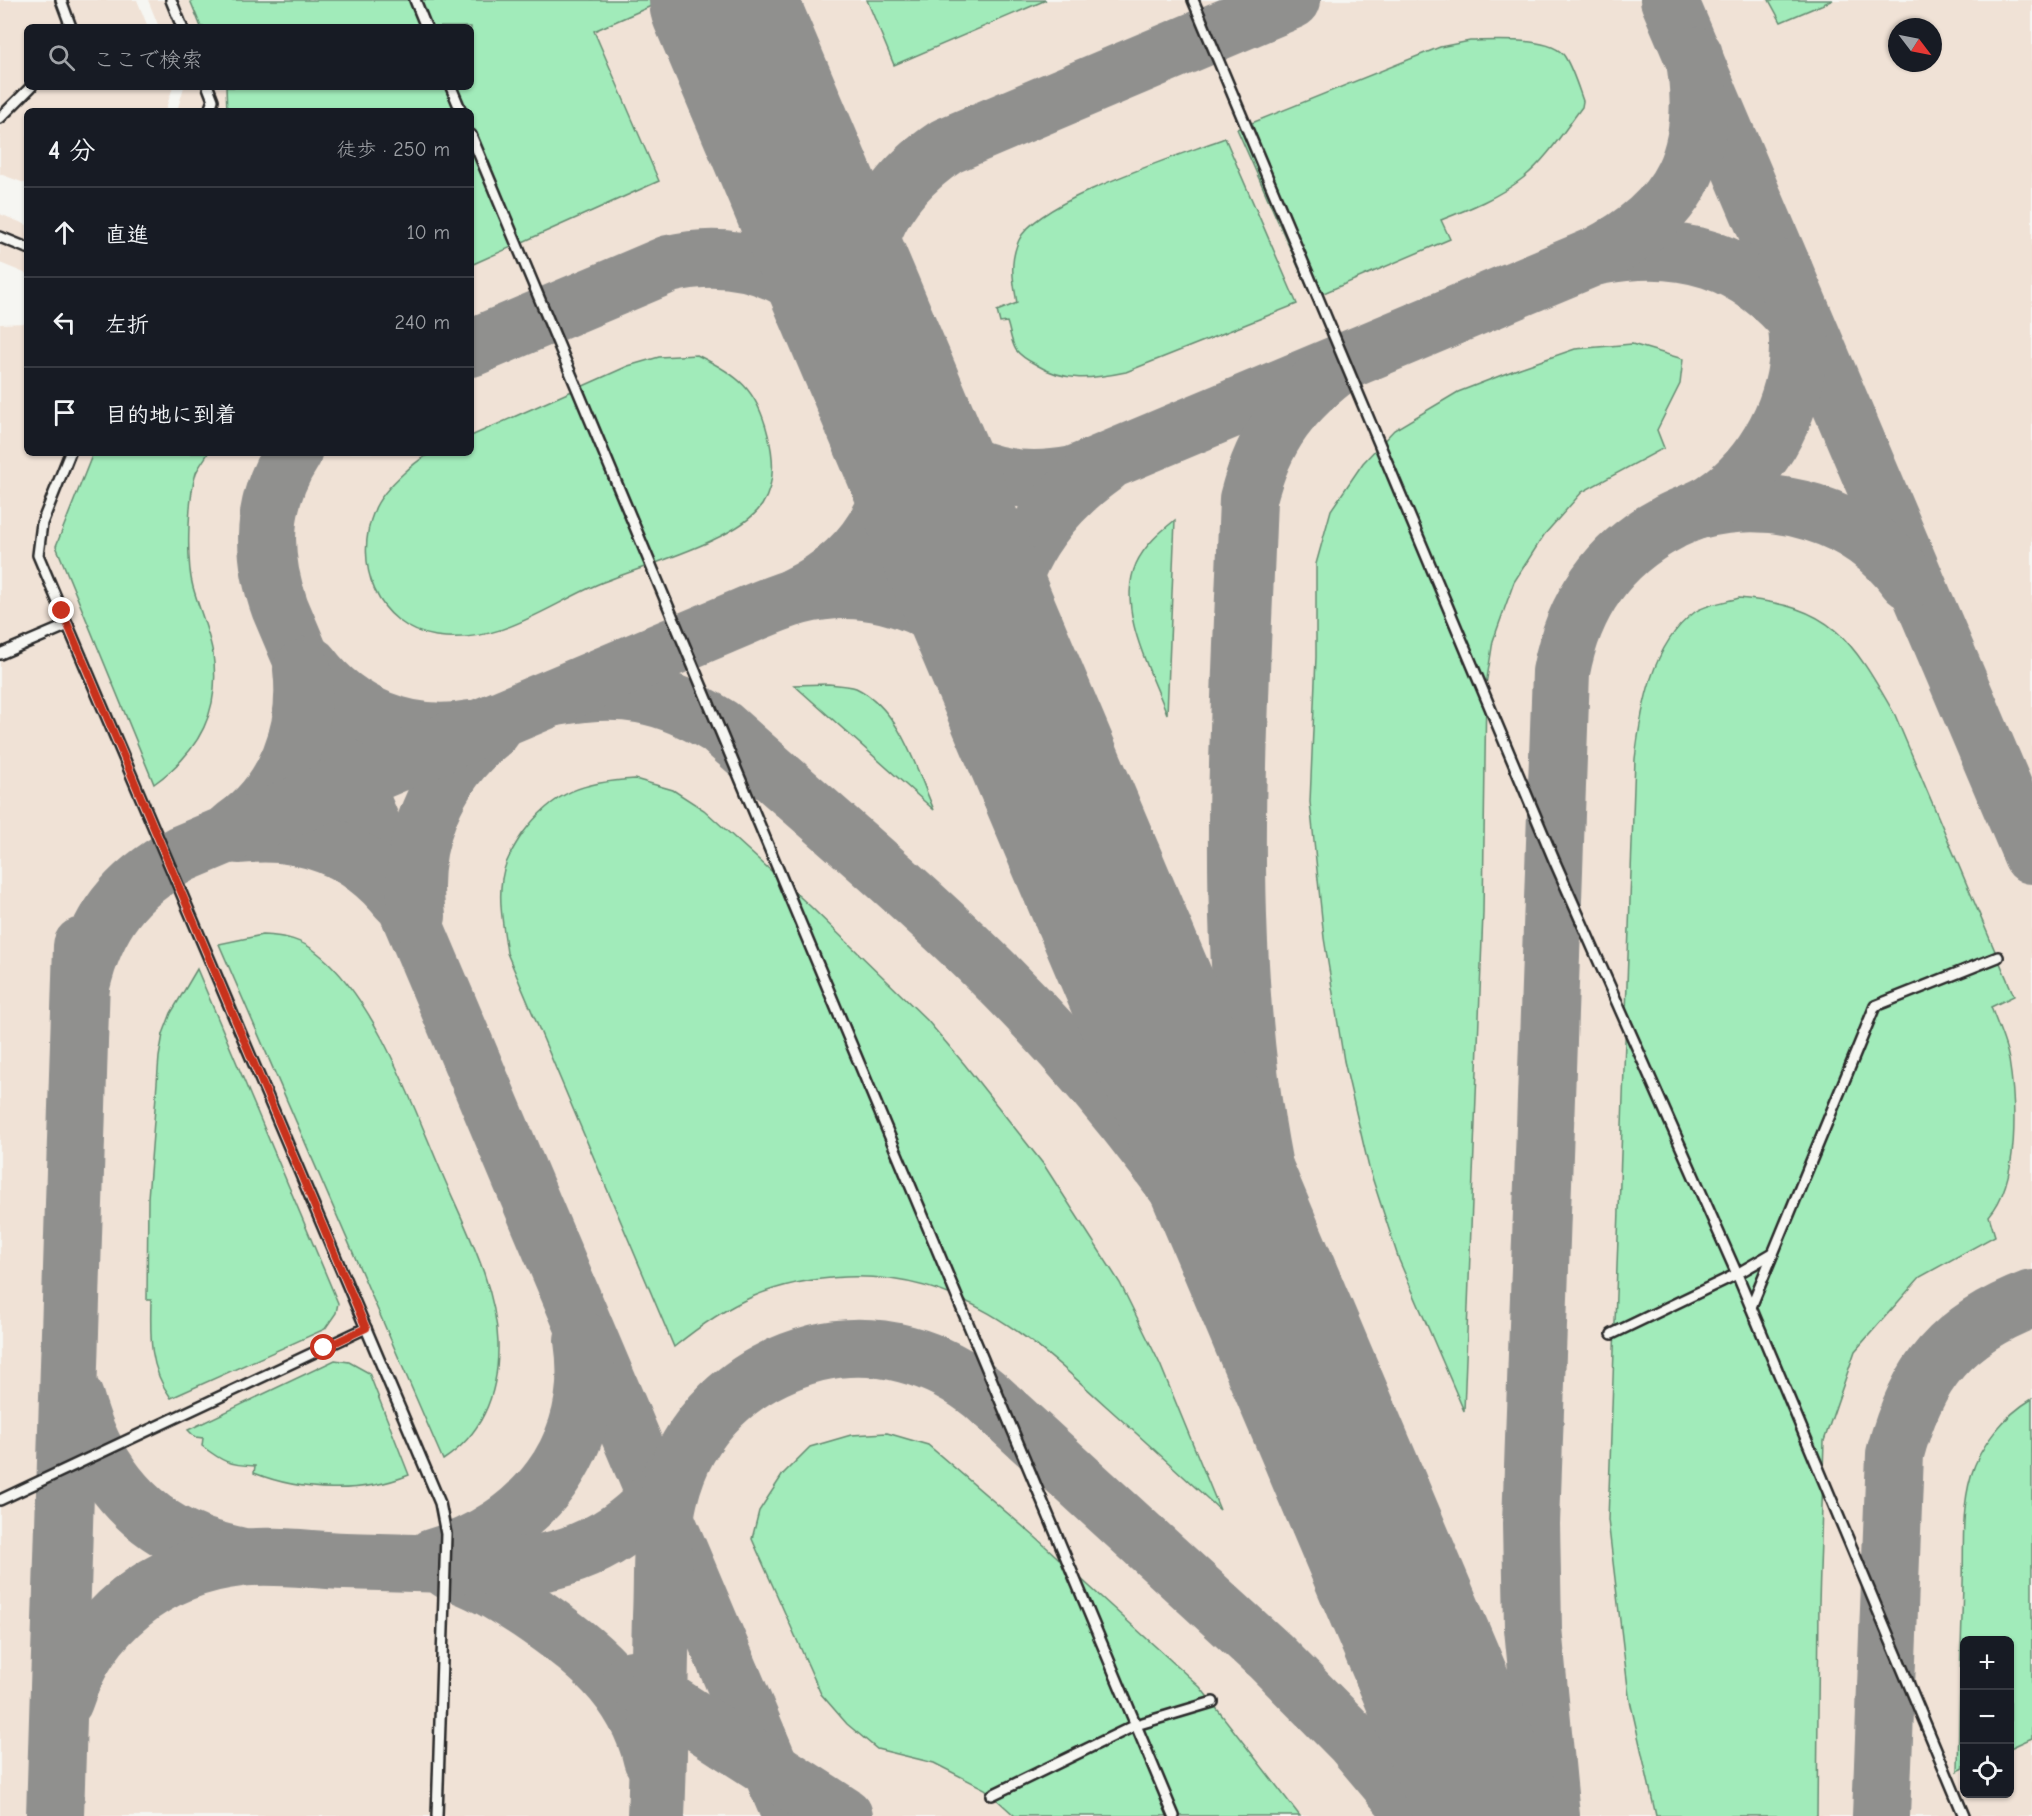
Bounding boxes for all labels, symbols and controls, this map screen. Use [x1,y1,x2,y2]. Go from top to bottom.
north arrow [1888,18,1942,72]
search box [24,24,474,90]
icon: search [45,41,78,74]
text: ここで検索 [93,47,203,73]
text: 4 分 [48,136,95,166]
text: 徒歩 · 250 m [336,138,450,161]
icon: ahead [48,216,81,249]
text: 10 m [407,221,450,244]
text: 直進 [105,222,149,248]
icon: left [48,306,81,339]
text: 240 m [395,311,450,334]
text: 左折 [105,312,149,338]
icon: arrive [48,396,81,429]
text: 目的地に到着 [105,402,237,428]
route end [48,597,74,623]
route start [310,1334,336,1360]
map controls [1960,1636,2014,1798]
button: + [1960,1636,2014,1690]
button: − [1960,1690,2014,1744]
button: locate [1960,1744,2014,1798]

